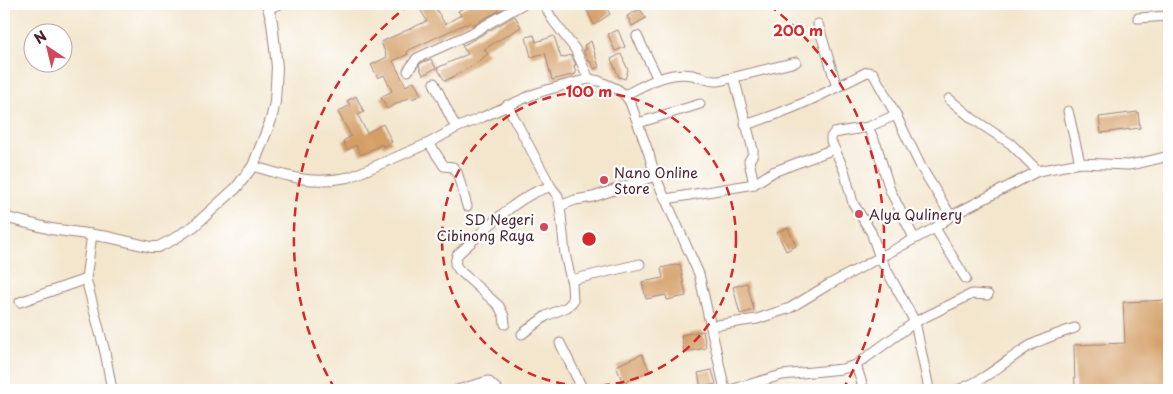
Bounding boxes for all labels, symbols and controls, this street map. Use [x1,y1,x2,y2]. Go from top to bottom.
text: 200 m [773,18,823,41]
north arrow [22,22,72,72]
text: N [30,25,51,49]
text: 100 m [566,79,612,102]
place label: Nano Online Store [614,162,698,199]
marker: Nano Online Store [598,174,610,186]
place label: Alya Qulinery [869,204,962,225]
marker: Alya Qulinery [853,208,865,220]
place label: SD Negeri Cibinong Raya [436,209,534,246]
marker: SD Negeri Cibinong Raya [538,221,550,233]
centre of rings [580,230,598,248]

